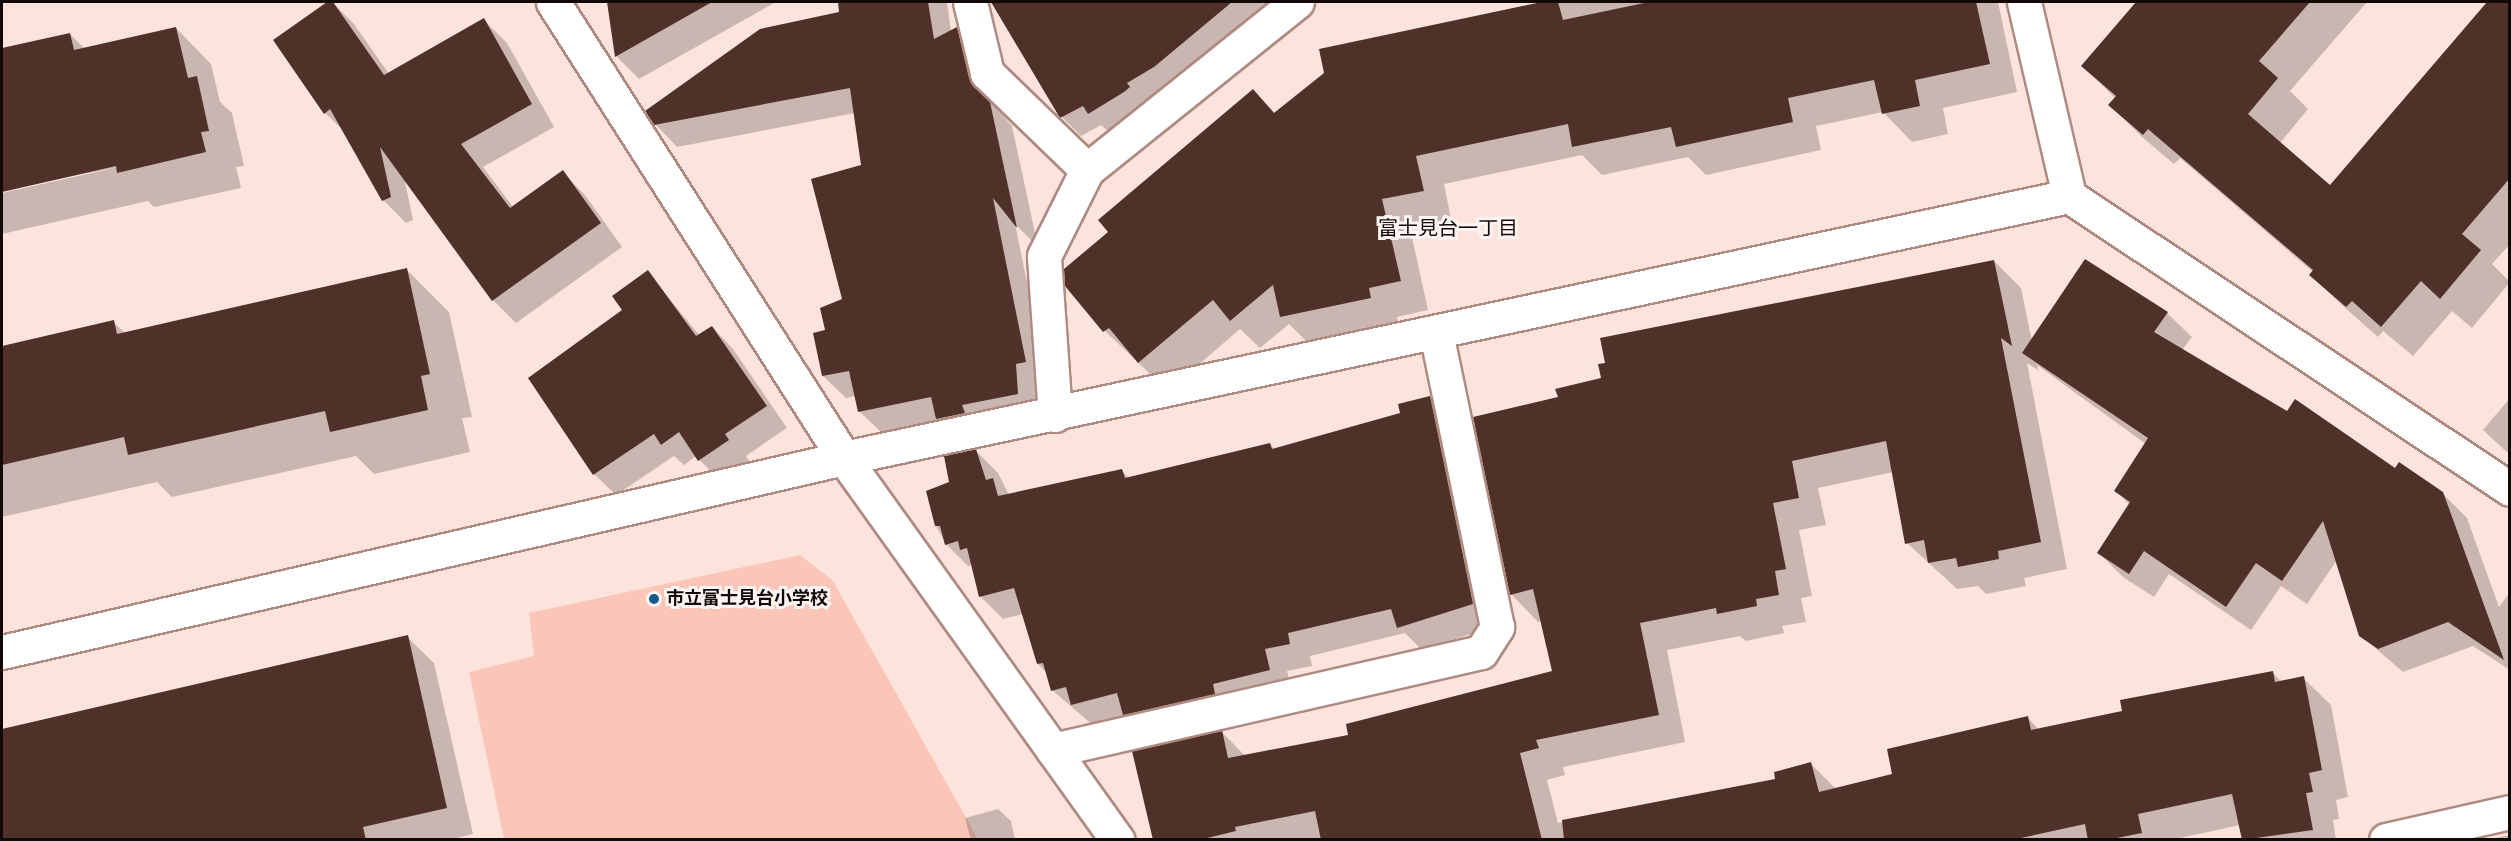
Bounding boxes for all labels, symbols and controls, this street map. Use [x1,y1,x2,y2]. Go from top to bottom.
district label: 富士見台一丁目 [1378,217,1518,241]
place label: 市立富士見台小学校 [666,588,828,610]
marker: 市立富士見台小学校 [647,592,661,606]

